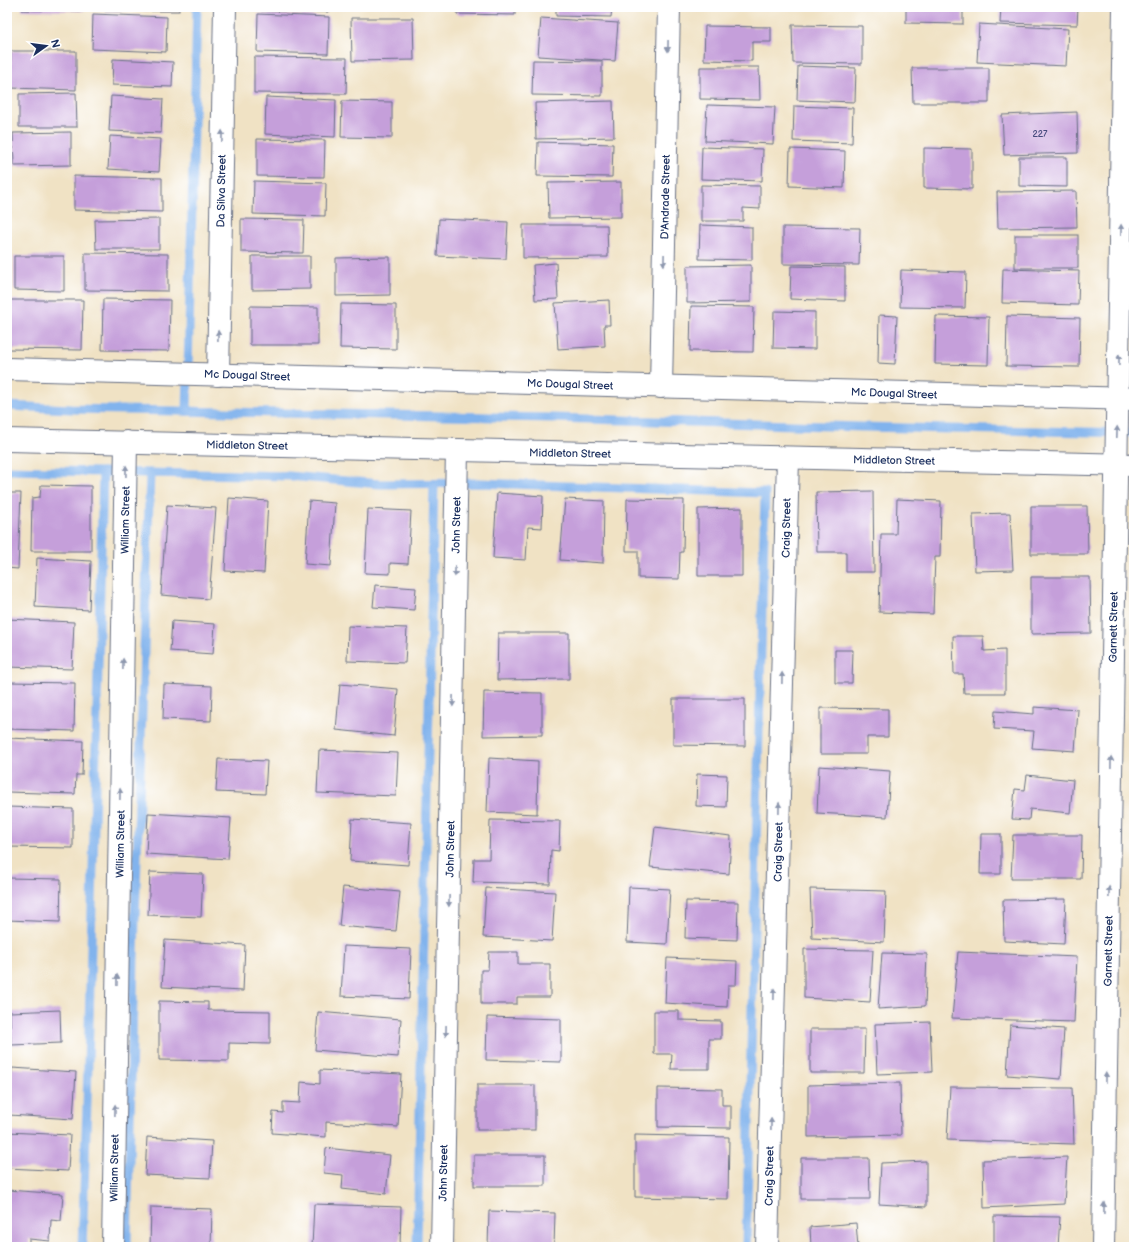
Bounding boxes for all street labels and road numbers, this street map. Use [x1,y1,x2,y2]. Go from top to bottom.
street label: Da Silva Street [214,154,229,228]
street label: D'Andrade Street [658,154,673,240]
street label: Mc Dougal Street [204,367,291,384]
street label: Mc Dougal Street [527,376,614,393]
street label: Mc Dougal Street [851,385,938,402]
street label: Middleton Street [206,438,289,453]
street label: Middleton Street [529,446,612,461]
street label: Middleton Street [853,453,936,468]
street label: William Street [118,485,133,554]
street label: John Street [450,496,464,554]
street label: Craig Street [779,497,794,558]
street label: Garnett Street [1106,591,1121,663]
street label: William Street [113,809,128,878]
street label: John Street [444,820,458,878]
street label: Craig Street [771,821,786,882]
street label: Garnett Street [1101,915,1116,987]
street label: William Street [107,1133,122,1202]
street label: John Street [437,1144,451,1202]
street label: Craig Street [762,1145,777,1206]

